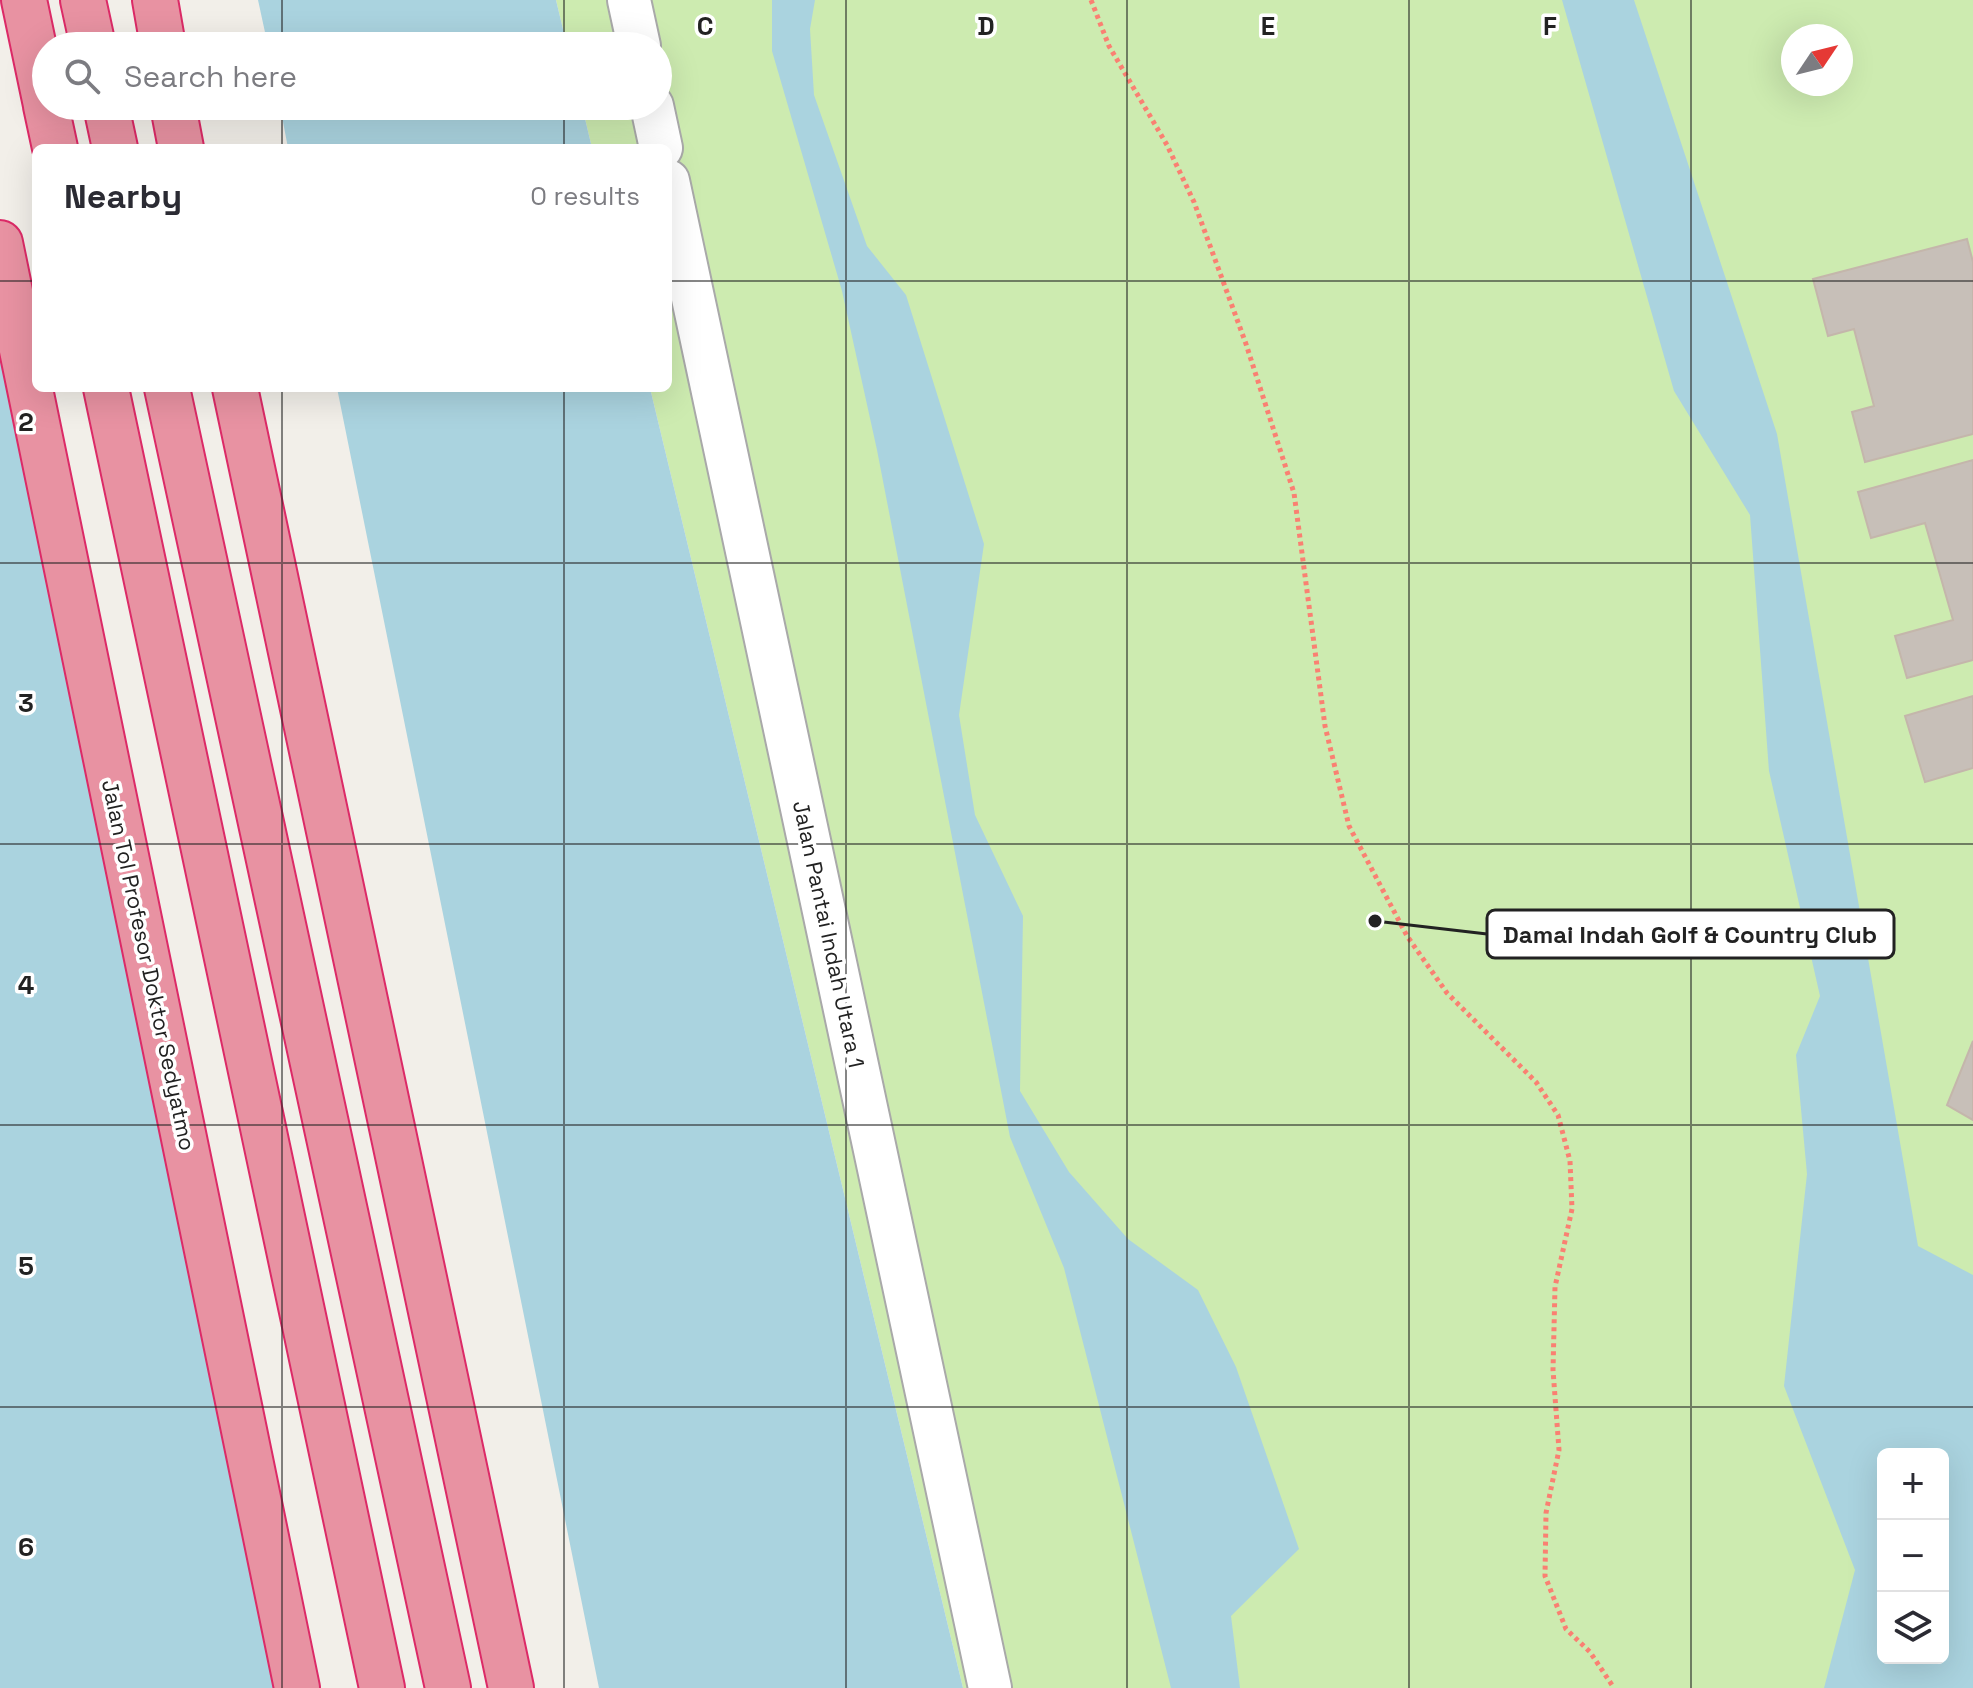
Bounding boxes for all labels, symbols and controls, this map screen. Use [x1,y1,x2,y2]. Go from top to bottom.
text: C [697,9,713,43]
text: D [977,9,995,43]
text: E [1261,9,1275,43]
text: F [1543,9,1557,43]
north arrow [1781,24,1853,96]
search box [32,32,672,120]
icon: search [60,54,104,98]
text: Search here [124,57,297,96]
text: Nearby [64,175,182,218]
text: 0 results [530,179,640,213]
text: 2 [18,405,34,439]
text: 3 [18,686,34,720]
street label: Jalan Tol Profesor Doktor Sedyatmo [96,777,202,1153]
street label: Jalan Pantai Indah Utara 1 [787,798,871,1070]
callout: Damai Indah Golf & Country Club [1487,910,1894,958]
text: Damai Indah Golf & Country Club [1503,919,1877,950]
text: 4 [18,968,34,1002]
text: 5 [18,1249,34,1283]
map controls [1877,1448,1949,1664]
button: + [1877,1448,1949,1520]
button: − [1877,1520,1949,1592]
text: 6 [18,1530,34,1564]
button: layers [1877,1592,1949,1664]

